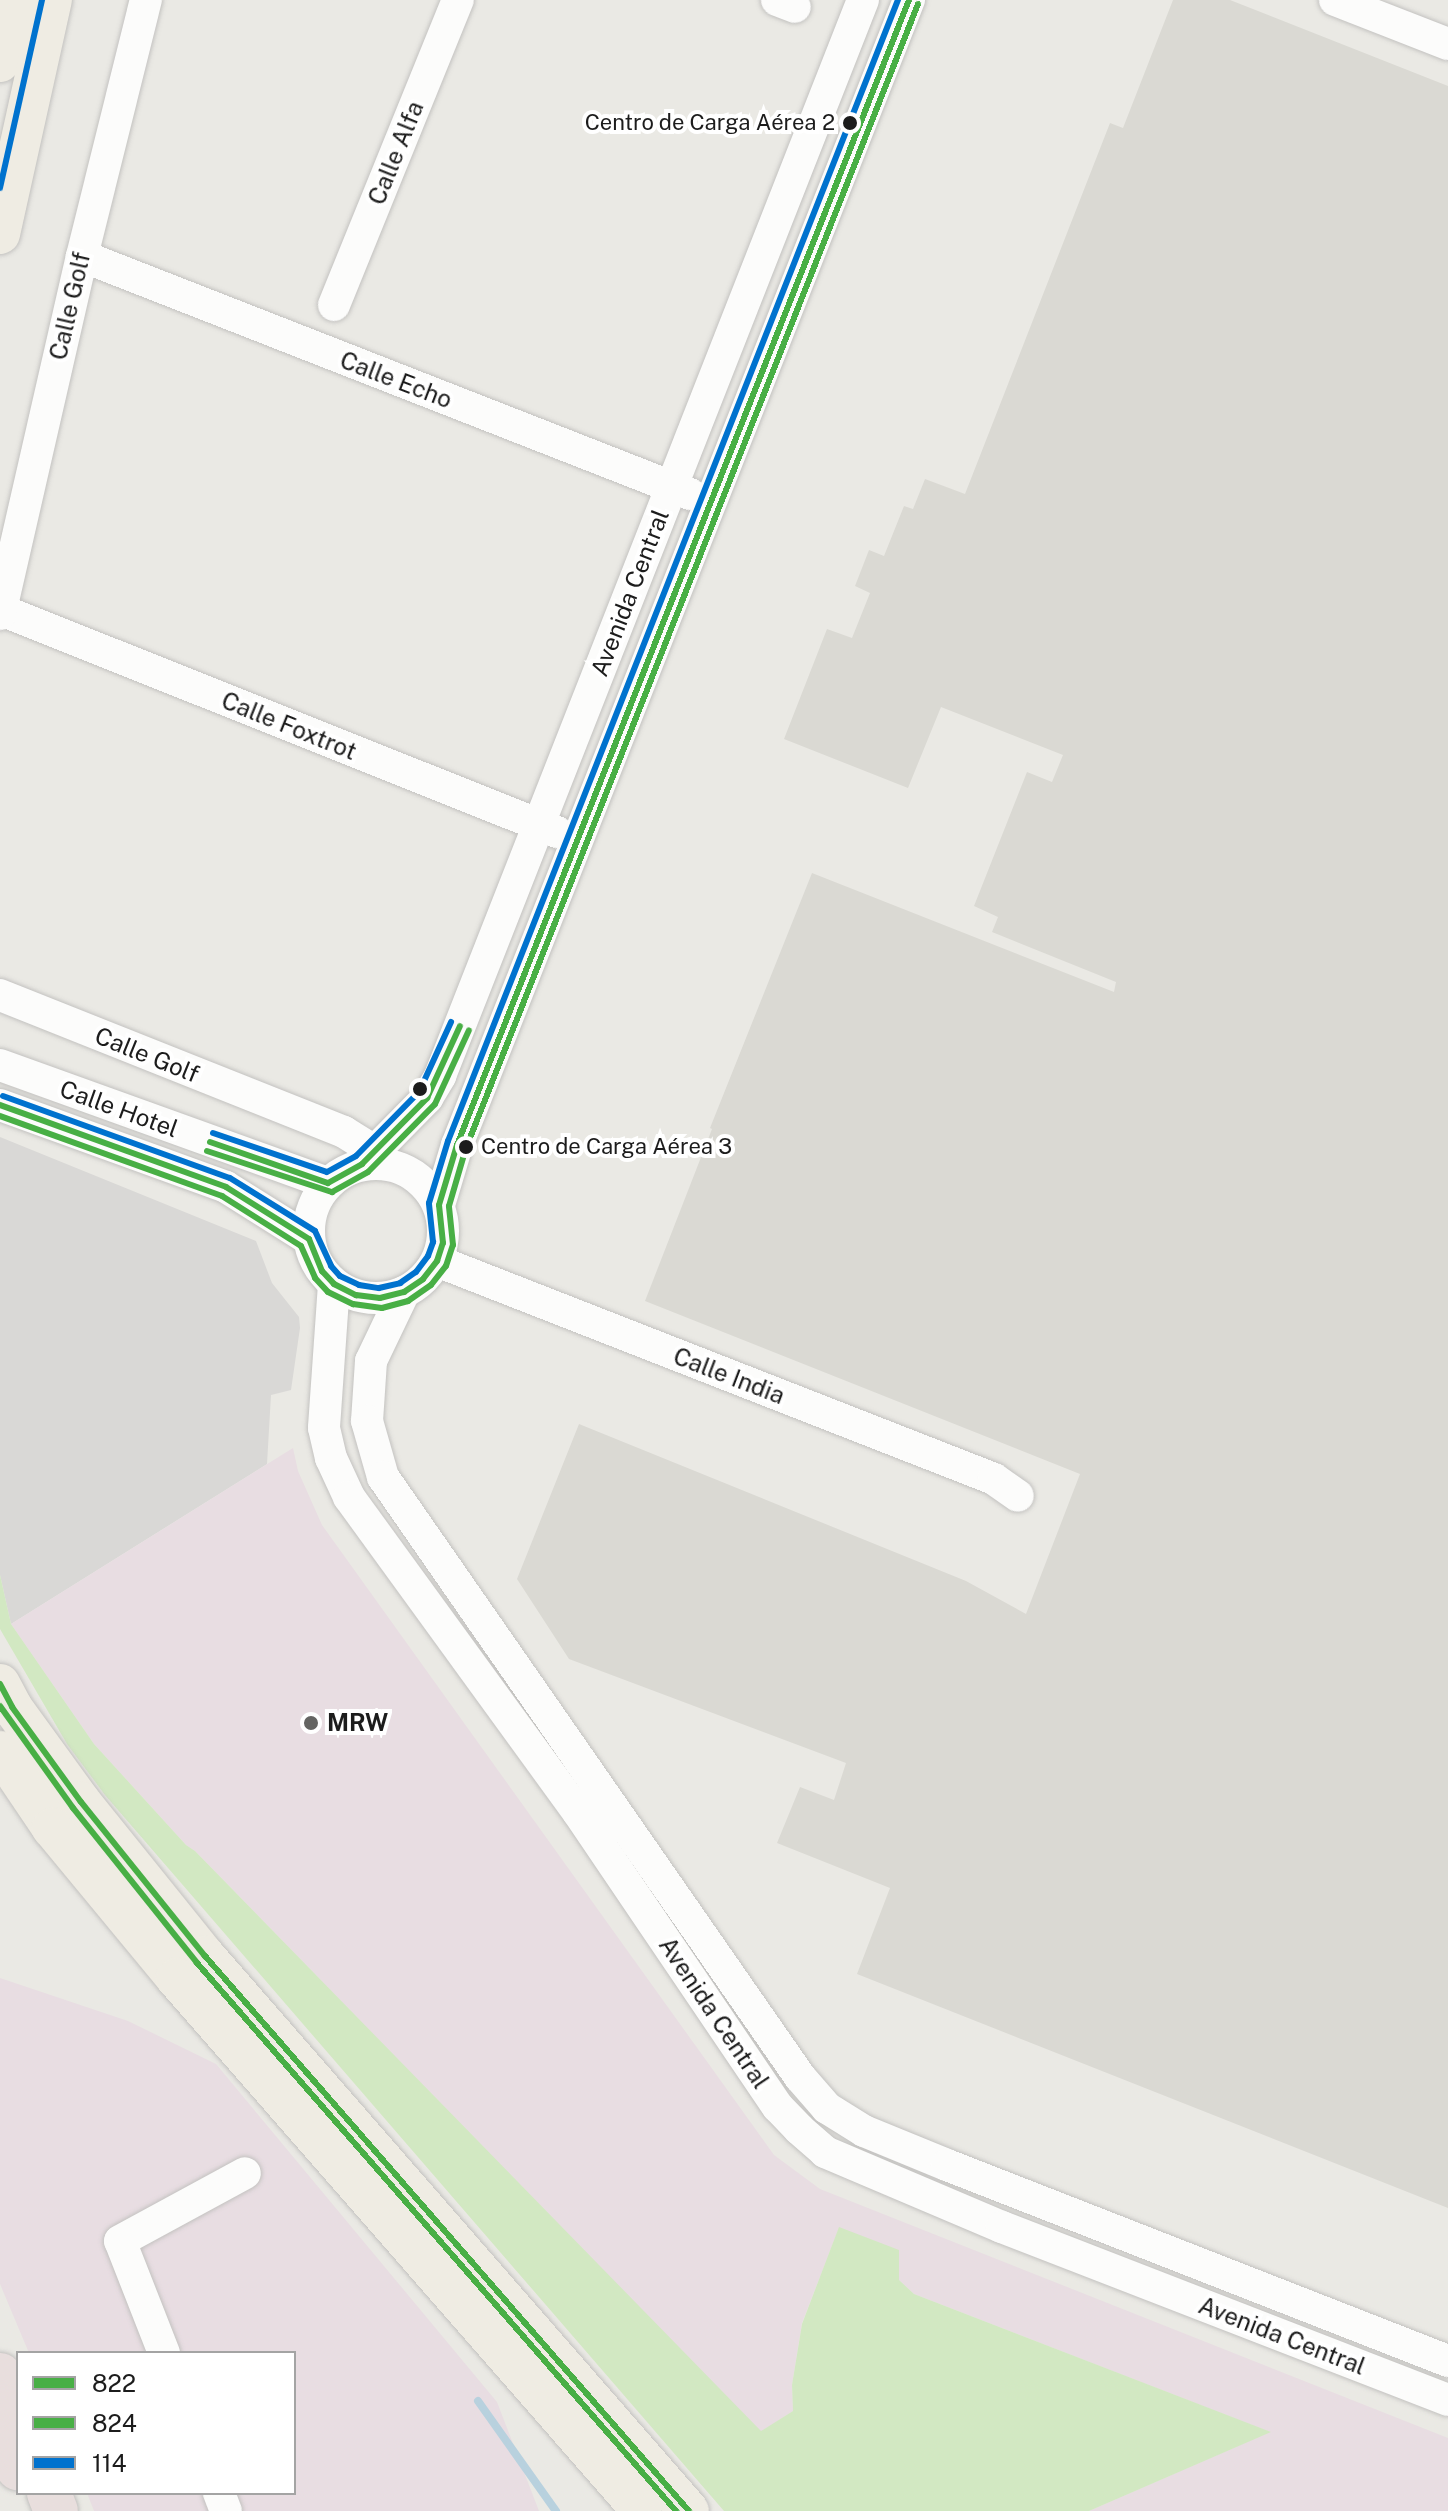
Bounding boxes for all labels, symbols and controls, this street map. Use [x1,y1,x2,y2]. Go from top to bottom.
street label: Calle Alfa [362,97,430,209]
place label: Centro de Carga Aérea 2 [584,110,835,136]
marker: Centro de Carga Aérea 2 [842,115,858,131]
street label: Calle Golf [44,249,96,363]
street label: Calle Echo [336,345,456,415]
street label: Avenida Central [585,505,675,681]
street label: Calle Foxtrot [217,686,361,766]
street label: Calle Golf [91,1021,203,1089]
street label: Calle Hotel [56,1074,182,1144]
unlabelled marker [412,1081,428,1097]
place label: Centro de Carga Aérea 3 [481,1134,733,1160]
marker: Centro de Carga Aérea 3 [458,1139,474,1155]
street label: Calle India [669,1342,789,1410]
place label: MRW [327,1709,388,1737]
marker: MRW [302,1714,320,1732]
street label: Avenida Central [653,1932,775,2094]
street label: Avenida Central [1194,2291,1370,2381]
legend [16,2351,296,2495]
text: 822 [92,2369,136,2397]
text: 824 [92,2409,137,2437]
text: 114 [92,2449,127,2477]

